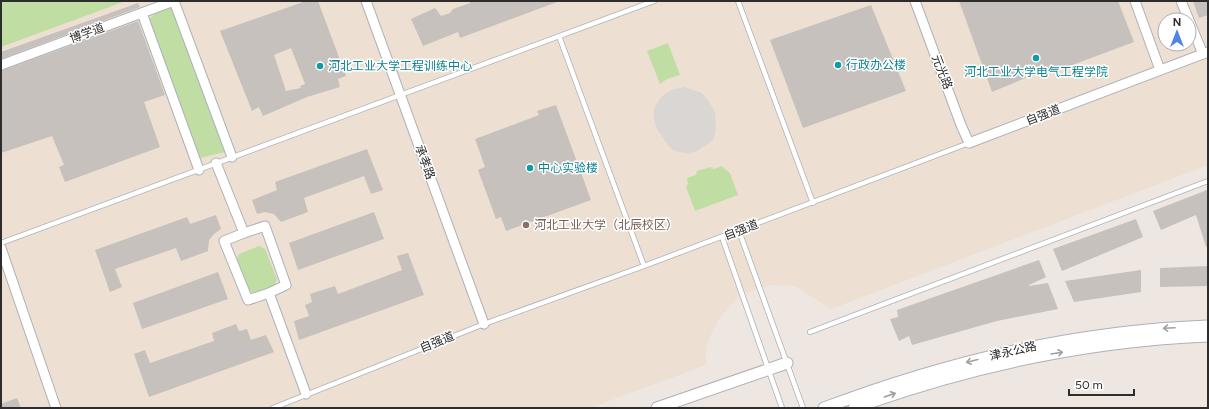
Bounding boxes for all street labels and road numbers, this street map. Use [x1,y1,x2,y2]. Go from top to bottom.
street label: 博学道 [68,20,106,46]
street label: 元光路 [929,53,955,91]
street label: 自强道 [1024,102,1062,128]
street label: 承孝路 [412,143,438,181]
street label: 自强道 [722,217,760,243]
street label: 自强道 [418,329,456,355]
street label: 津永公路 [988,339,1038,363]

